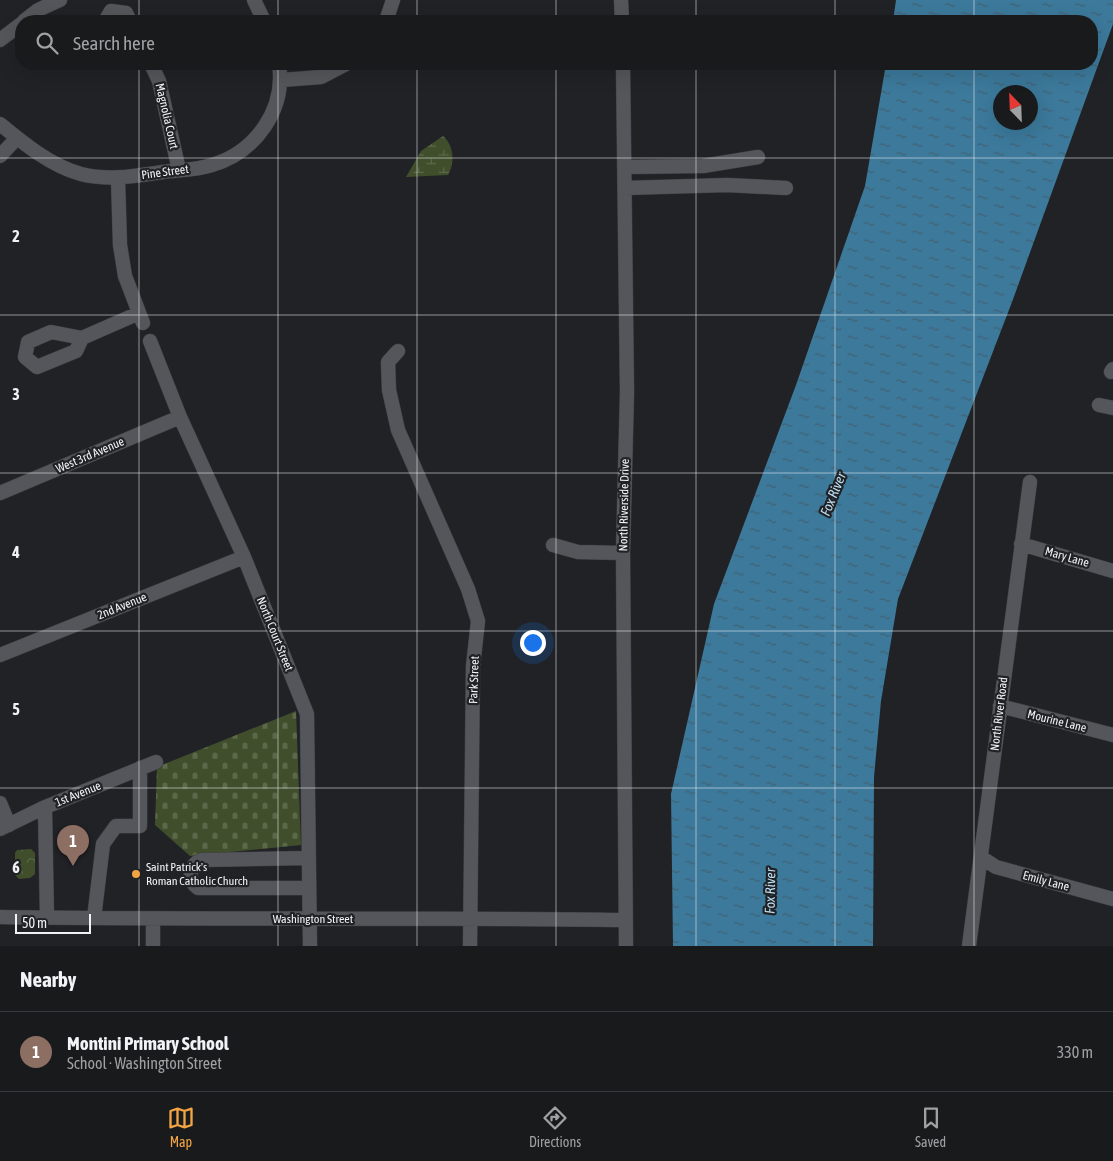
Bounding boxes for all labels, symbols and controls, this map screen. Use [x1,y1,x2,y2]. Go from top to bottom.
search box [15,15,1098,70]
icon: search [33,29,61,57]
text: Search here [73,32,155,54]
street label: Magnolia Court [153,82,181,151]
north arrow [993,85,1038,130]
street label: Pine Street [140,162,190,182]
text: 2 [12,227,20,245]
text: 3 [12,385,20,403]
street label: West 3rd Avenue [54,434,126,476]
street label: North Riverside Drive [616,459,632,551]
water label: Fox River [817,469,849,518]
text: 4 [11,543,20,561]
street label: Mary Lane [1043,544,1091,570]
street label: 2nd Avenue [95,590,149,622]
street label: North Court Street [254,595,296,674]
your location [520,630,546,656]
street label: Park Street [466,655,482,704]
street label: North River Road [988,676,1010,752]
text: 5 [12,700,20,718]
street label: Mourine Lane [1026,707,1088,735]
street label: 1st Avenue [53,778,103,810]
pin: 1 [57,825,89,866]
text: 6 [12,858,20,876]
place label: Saint Patrick's Roman Catholic Church [146,860,248,888]
water label: Fox River [762,867,778,914]
marker: Saint Patrick's Roman Catholic Church [130,868,142,880]
street label: Emily Lane [1021,868,1071,894]
scale bar [15,911,91,934]
street label: Washington Street [273,912,354,926]
text: 50 m [22,915,47,931]
text: Nearby [20,967,76,991]
text: Montini Primary School [67,1032,229,1054]
text: 1 [32,1043,40,1061]
text: 330 m [1057,1043,1093,1061]
text: School · Washington Street [67,1054,222,1072]
tab: Map [167,1104,195,1150]
tab: Directions [529,1104,581,1150]
tab: Saved [915,1104,946,1150]

